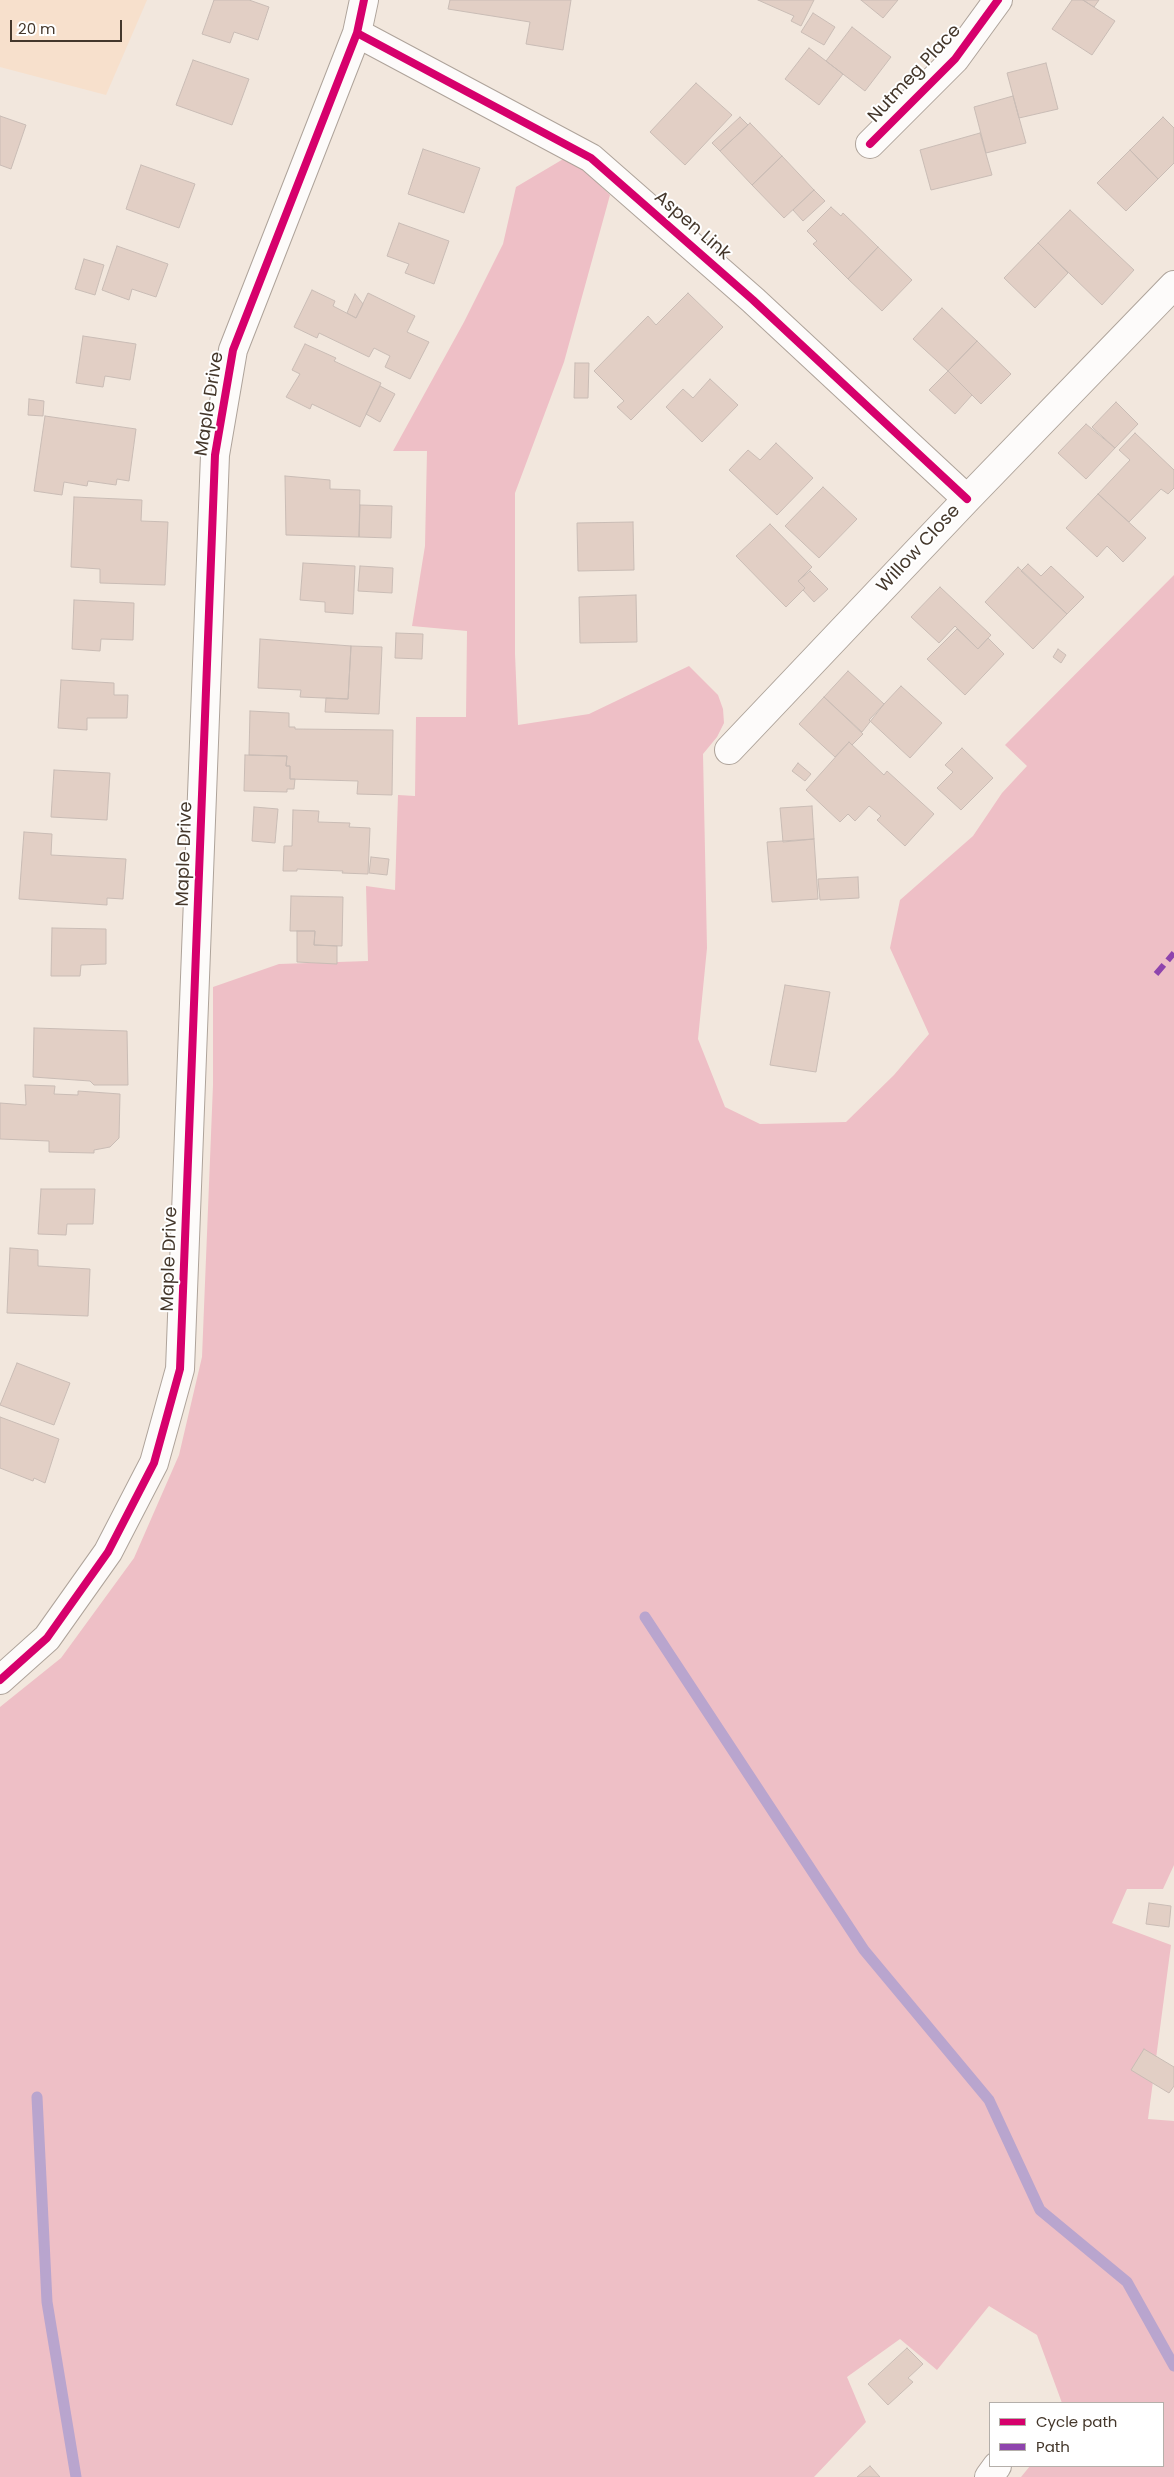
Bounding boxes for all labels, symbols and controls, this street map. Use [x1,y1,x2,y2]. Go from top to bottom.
scale bar [12,10,125,42]
text: 20 m [18,18,56,39]
street label: Nutmeg Place [864,20,966,128]
street label: Aspen Link [649,187,735,265]
street label: Maple Drive [191,350,229,458]
street label: Willow Close [873,501,965,597]
street label: Maple Drive [172,801,198,907]
street label: Maple Drive [157,1206,183,1312]
legend [989,2402,1164,2467]
text: Cycle path [1036,2411,1117,2432]
text: Path [1036,2436,1070,2457]

